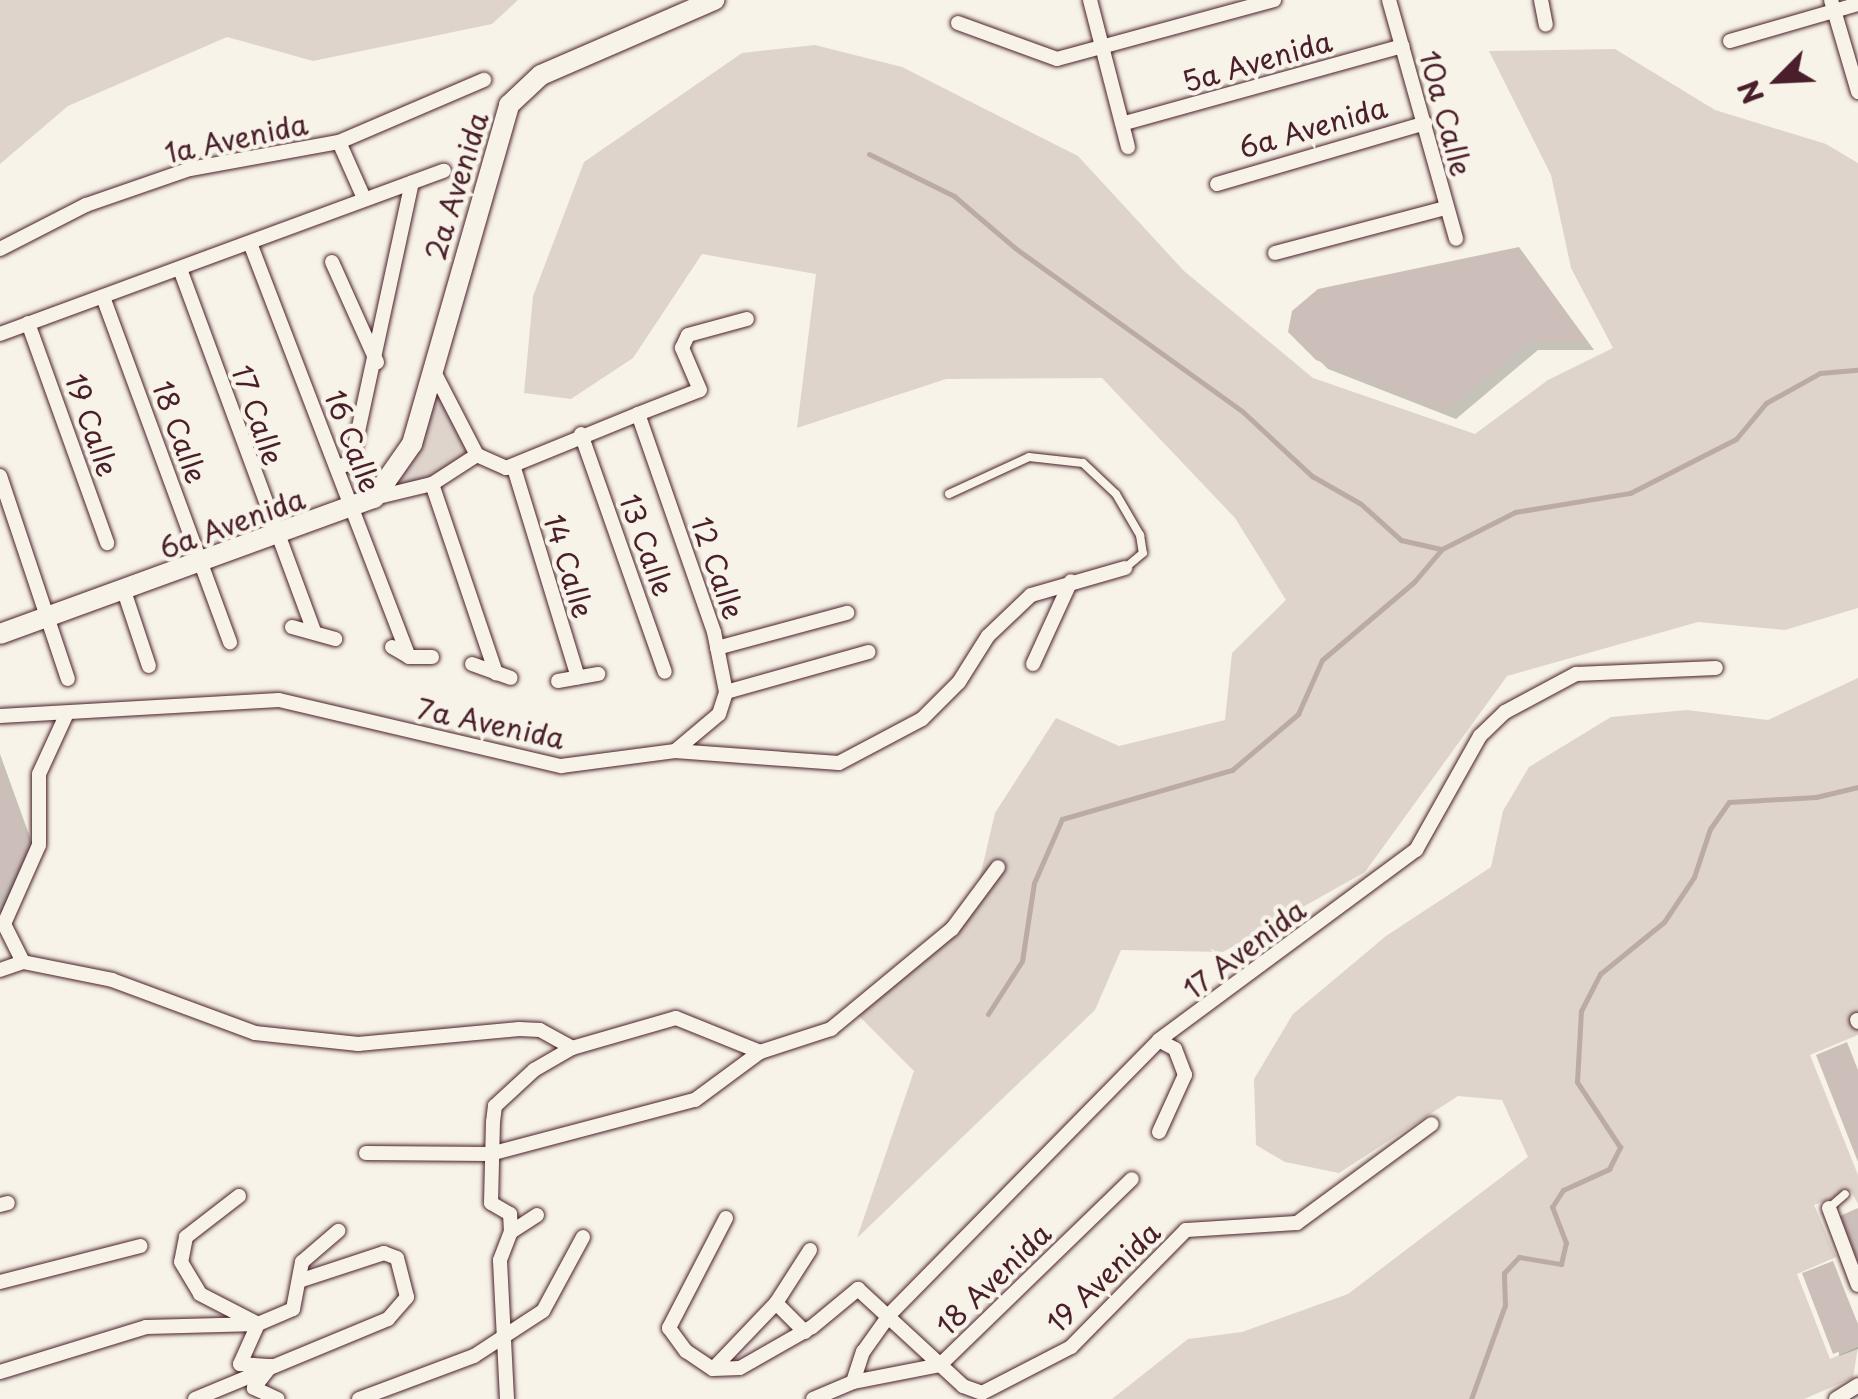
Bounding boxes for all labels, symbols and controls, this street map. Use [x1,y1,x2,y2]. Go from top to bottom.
street label: 5a Avenida [1180,24,1334,98]
north arrow [1728,30,1828,130]
street label: 10a Calle [1413,47,1479,179]
text: N [1726,74,1774,111]
street label: 6a Avenida [1235,90,1391,164]
street label: 1a Avenida [161,106,311,170]
street label: 2a Avenida [418,108,494,264]
street label: 17 Calle [225,360,291,470]
street label: 19 Calle [59,369,125,481]
street label: 18 Calle [146,376,214,488]
street label: 16 Calle [318,384,388,498]
street label: 6a Avenida [154,481,310,565]
street label: 13 Calle [613,488,681,602]
street label: 14 Calle [537,509,601,623]
street label: 12 Calle [684,511,752,625]
street label: 7a Avenida [415,691,567,755]
street label: 17 Avenida [1177,892,1311,1006]
street label: 19 Avenida [1039,1215,1167,1339]
street label: 18 Avenida [929,1216,1057,1342]

